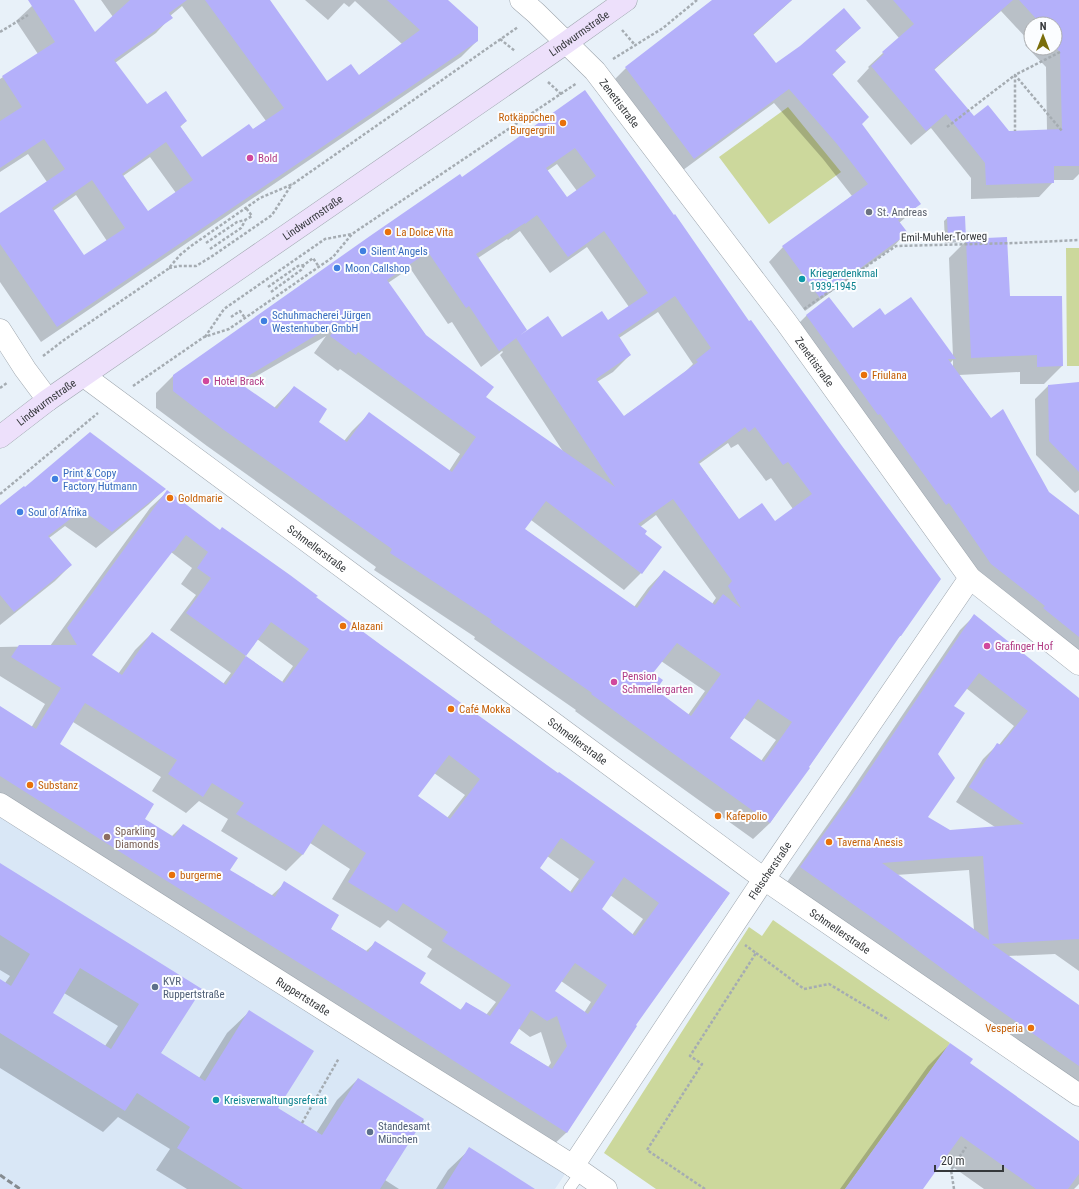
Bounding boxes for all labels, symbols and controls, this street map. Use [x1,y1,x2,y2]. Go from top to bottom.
street label: Lindwurmstraße [547,8,612,59]
north arrow [1023,16,1063,56]
text: N [1040,20,1047,33]
street label: Zenettistraße [597,76,642,130]
place label: Rotkäppchen Burgergrill [498,111,555,137]
marker: Rotkäppchen Burgergrill [558,118,568,128]
place label: Bold [258,152,278,165]
marker: Bold [245,153,255,163]
street label: Lindwurmstraße [280,192,345,243]
place label: St. Andreas [877,206,927,219]
marker: St. Andreas [864,207,874,217]
place label: La Dolce Vita [396,226,453,239]
marker: La Dolce Vita [383,227,393,237]
street label: Emil-Muhler-Torweg [901,230,987,244]
place label: Silent Angels [371,245,428,258]
marker: Silent Angels [358,246,368,256]
place label: Moon Callshop [345,262,410,275]
marker: Moon Callshop [332,263,342,273]
place label: Kriegerdenkmal 1939-1945 [810,267,878,293]
marker: Kriegerdenkmal 1939-1945 [797,274,807,284]
place label: Schuhmacherei Jürgen Westenhuber GmbH [272,309,371,335]
marker: Schuhmacherei Jürgen Westenhuber GmbH [259,316,269,326]
street label: Zenettistraße [792,334,837,389]
place label: Friulana [872,369,907,382]
marker: Friulana [859,370,869,380]
place label: Hotel Brack [214,375,264,388]
street label: Lindwurmstraße [14,376,78,428]
marker: Hotel Brack [201,376,211,386]
place label: Print & Copy Factory Hutmann [63,467,137,493]
marker: Print & Copy Factory Hutmann [50,474,60,484]
place label: Goldmarie [178,492,223,505]
marker: Goldmarie [165,493,175,503]
place label: Soul of Afrika [28,506,87,519]
marker: Soul of Afrika [15,507,25,517]
street label: Schmellerstraße [285,522,349,575]
place label: Alazani [351,620,383,633]
marker: Alazani [338,621,348,631]
place label: Grafinger Hof [995,640,1053,653]
marker: Grafinger Hof [982,641,992,651]
place label: Pension Schmellergarten [622,670,693,696]
marker: Pension Schmellergarten [609,677,619,687]
place label: Café Mokka [459,703,511,716]
marker: Café Mokka [446,704,456,714]
street label: Schmellerstraße [545,715,610,767]
place label: Substanz [38,779,78,792]
marker: Substanz [25,780,35,790]
place label: Kafepolio [726,810,768,823]
marker: Kafepolio [713,811,723,821]
place label: Sparkling Diamonds [115,825,159,851]
marker: Sparkling Diamonds [102,832,112,842]
place label: Taverna Anesis [837,836,903,849]
marker: Taverna Anesis [824,837,834,847]
street label: Fleischerstraße [746,839,794,902]
place label: burgerme [180,869,221,882]
marker: burgerme [167,870,177,880]
street label: Schmellerstraße [807,906,873,957]
street label: Ruppertstraße [274,974,333,1018]
place label: KVR Ruppertstraße [163,975,225,1001]
marker: KVR Ruppertstraße [150,982,160,992]
place label: Vesperia [985,1022,1023,1035]
marker: Vesperia [1026,1023,1036,1033]
place label: Kreisverwaltungsreferat [224,1094,327,1107]
marker: Kreisverwaltungsreferat [211,1095,221,1105]
place label: Standesamt München [378,1120,430,1146]
marker: Standesamt München [365,1127,375,1137]
scale bar [935,1147,1003,1173]
text: 20 m [941,1154,965,1168]

